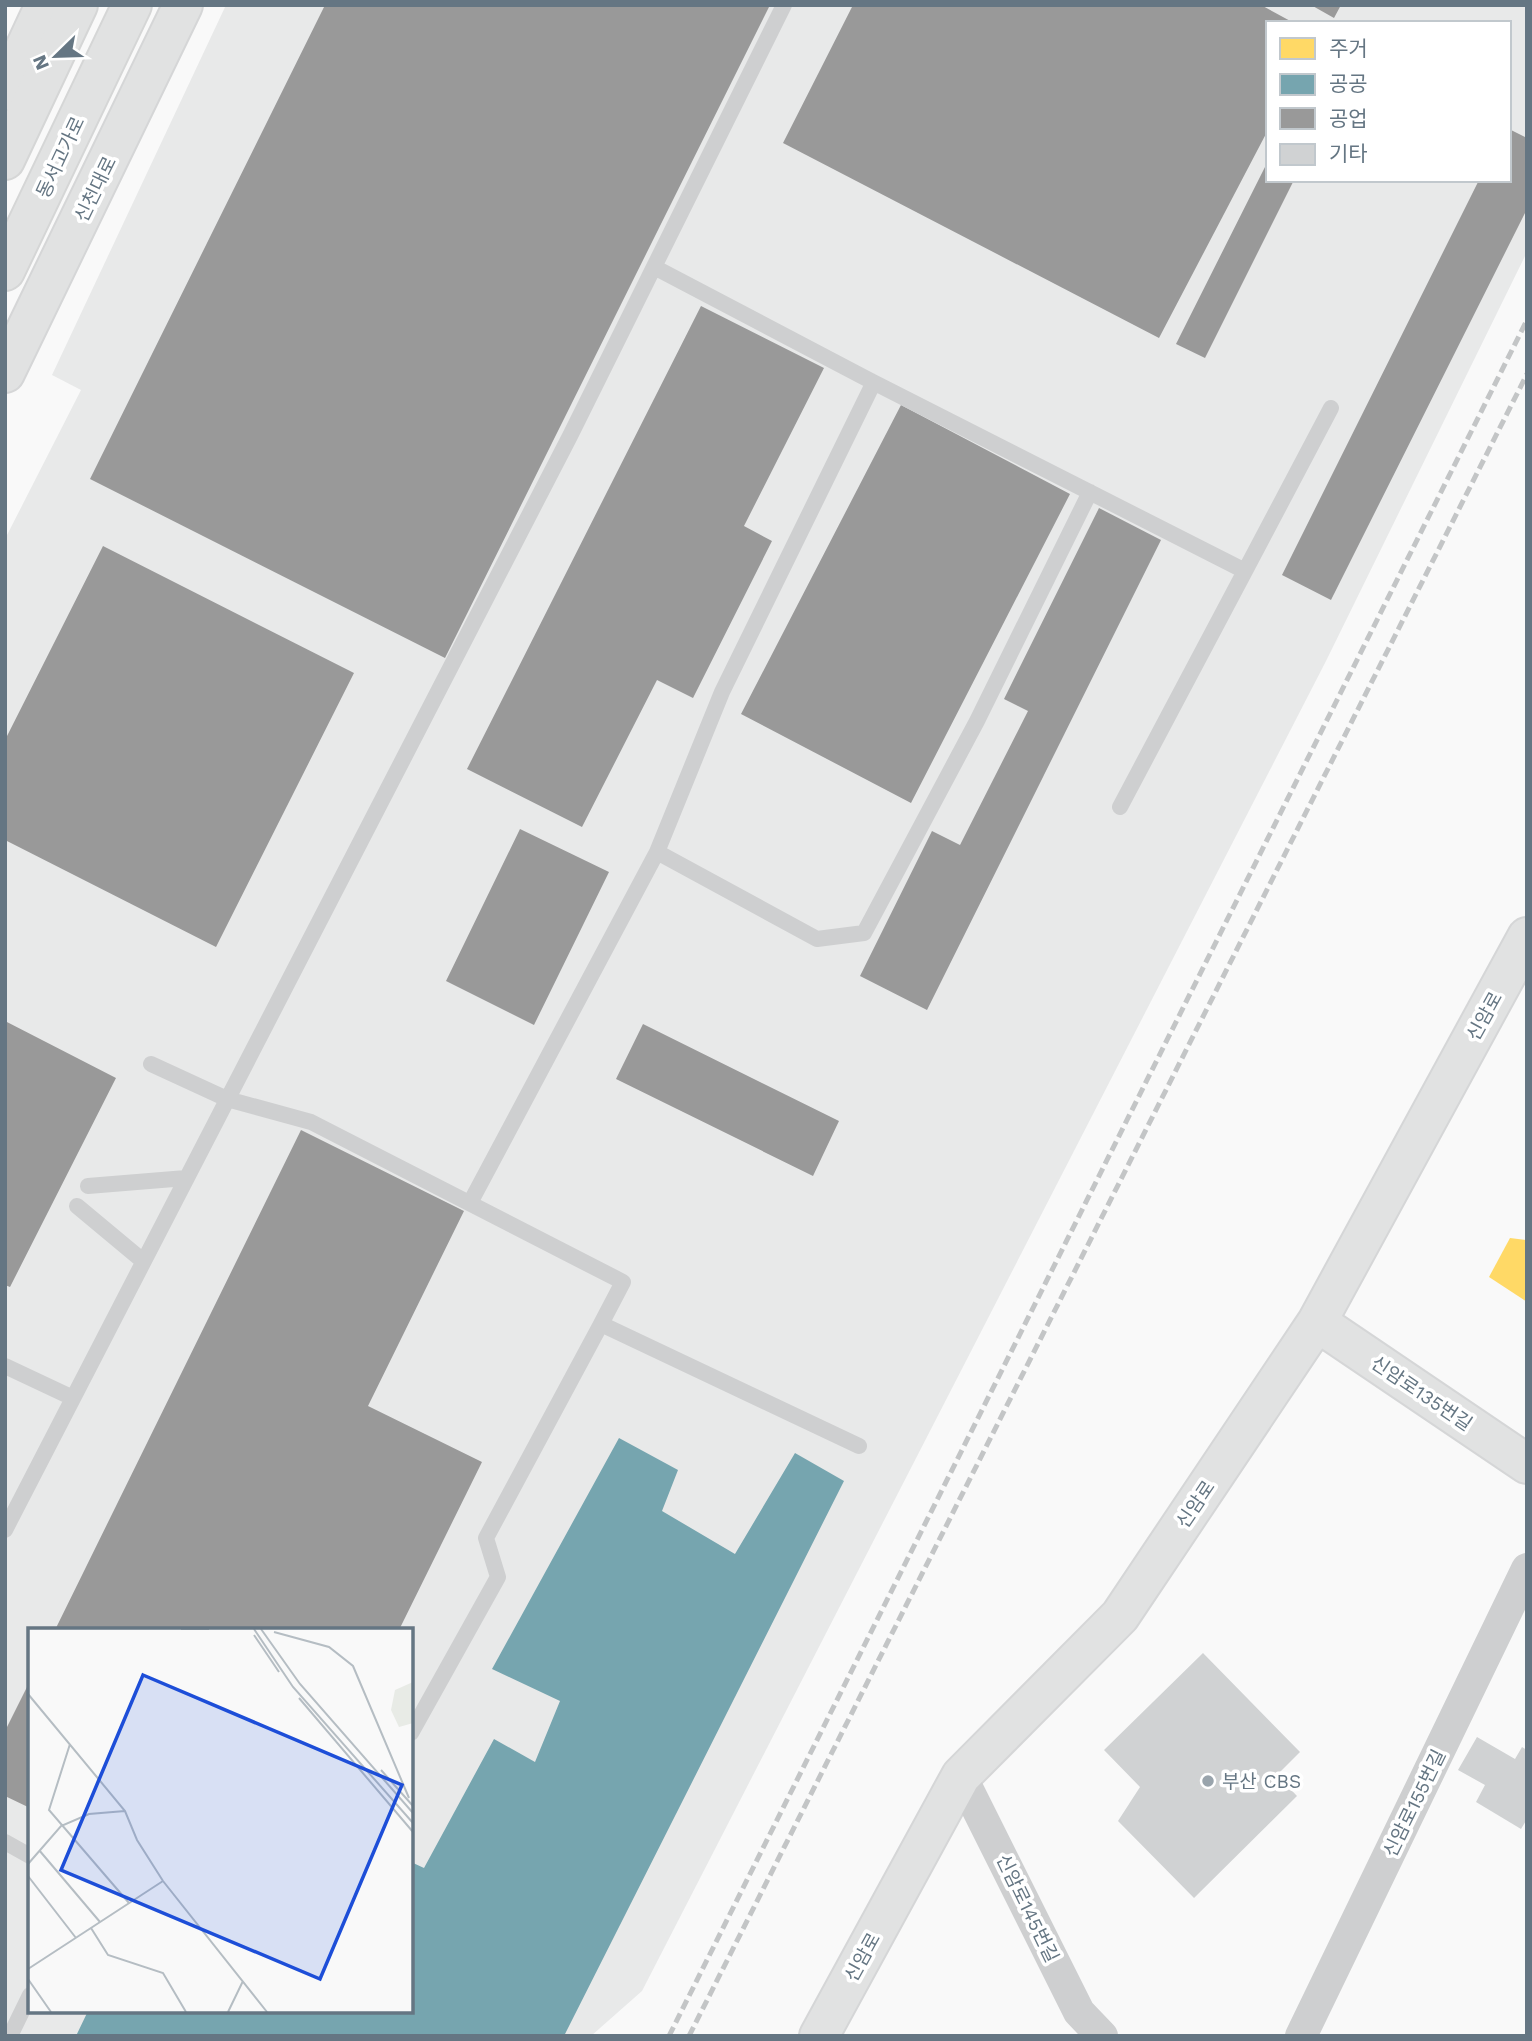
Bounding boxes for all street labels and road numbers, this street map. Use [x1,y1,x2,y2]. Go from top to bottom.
street label: 동서고가로 [32,113,89,202]
street label: 신천대로 [70,153,121,226]
street label: 신암로 [1462,988,1507,1045]
street label: 신암로135번길 [1367,1351,1477,1436]
street label: 신암로 [1171,1476,1220,1532]
street label: 신암로155번길 [1378,1746,1450,1861]
street label: 신암로145번길 [991,1850,1064,1966]
street label: 신암로 [840,1929,885,1986]

